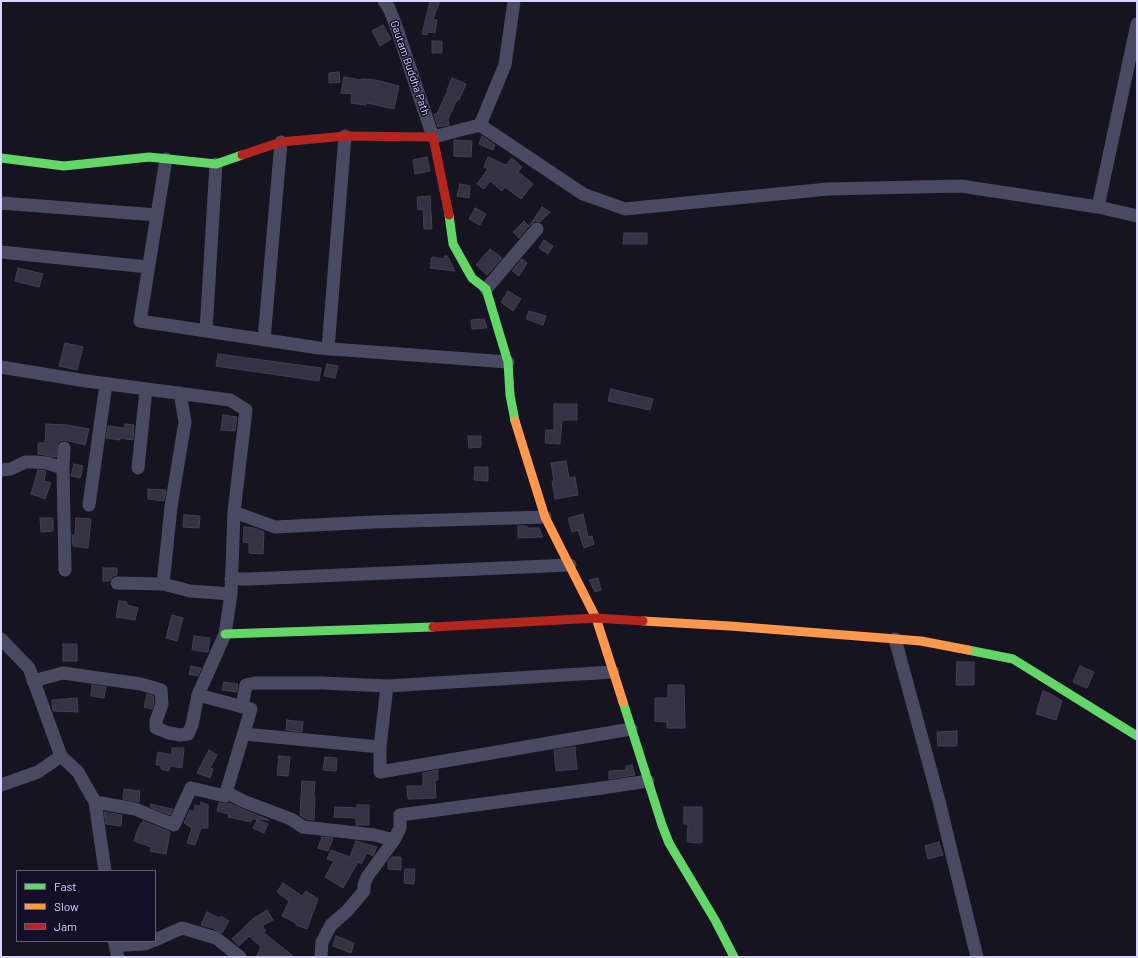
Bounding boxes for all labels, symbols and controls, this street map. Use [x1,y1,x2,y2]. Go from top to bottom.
street label: Gautam Buddha Path [388,19,432,117]
legend [16,870,156,942]
text: Fast [54,879,77,893]
text: Slow [54,899,79,913]
text: Jam [54,919,77,933]

